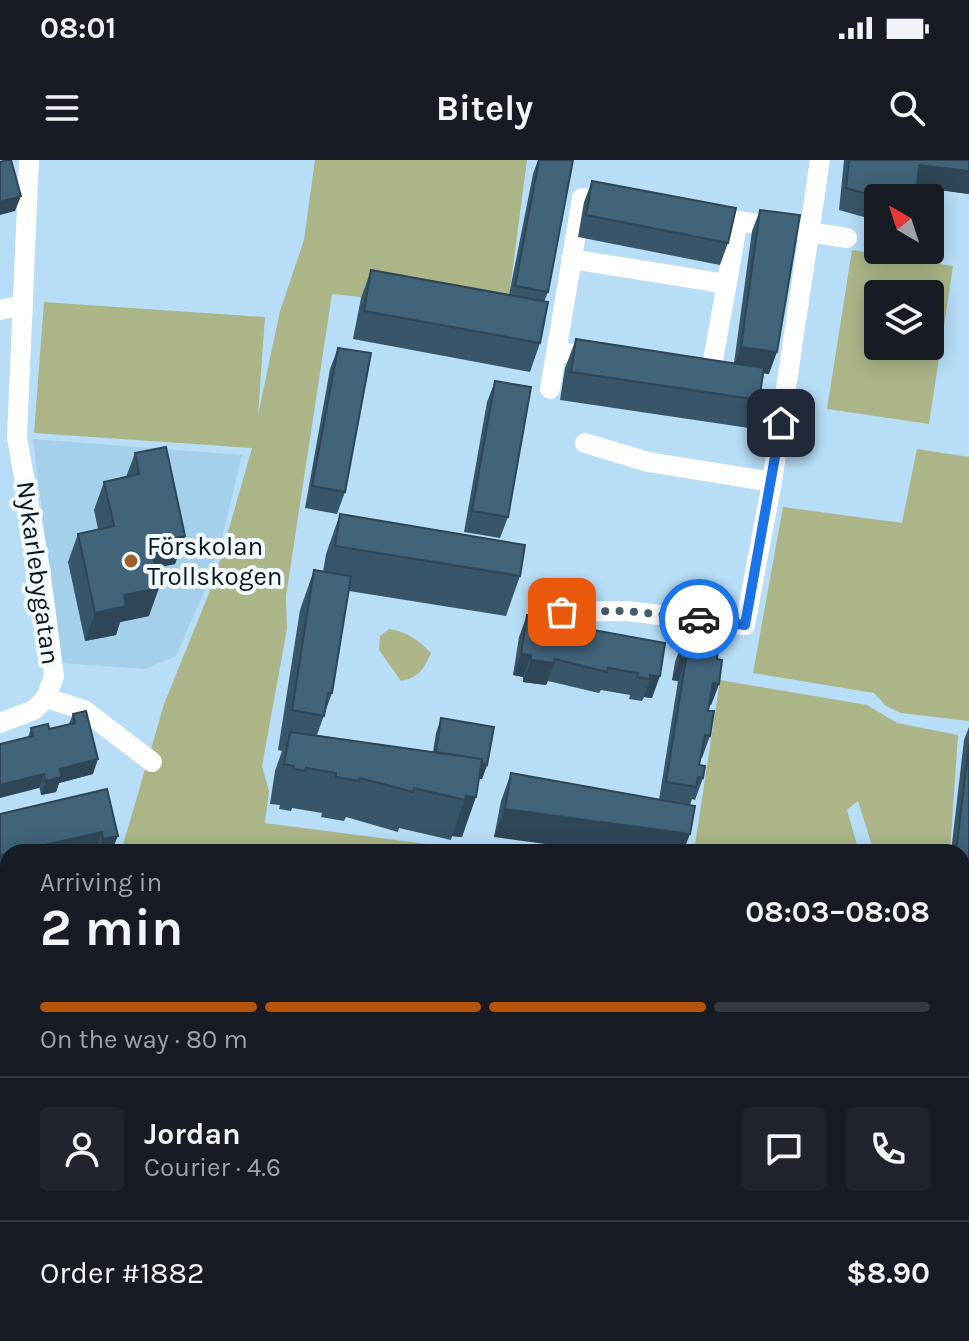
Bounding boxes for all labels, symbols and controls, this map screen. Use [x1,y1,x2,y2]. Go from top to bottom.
text: 08:01 [40,10,116,46]
icon: menu [40,86,84,130]
icon: search [885,86,929,130]
text: Bitely [436,87,533,129]
north arrow [864,184,944,264]
map controls [864,184,944,360]
button: layers [864,280,944,360]
pin [747,389,815,457]
icon: home [759,401,803,445]
street label: Nykarlebygatan [10,479,66,667]
place label: Förskolan Trollskogen [147,531,283,592]
marker: Förskolan Trollskogen [122,552,140,570]
pin [528,578,596,646]
courier [659,579,739,659]
icon: bag [540,590,584,634]
icon: car [677,597,721,641]
text: Arriving in [40,867,162,898]
text: 08:03–08:08 [745,894,930,930]
text: 2 min [40,897,183,958]
text: On the way · 80 m [40,1024,248,1055]
button: person [40,1107,124,1191]
button: chat [742,1107,826,1191]
button: phone [846,1107,930,1191]
text: Jordan [144,1116,241,1152]
text: Courier · 4.6 [144,1152,281,1183]
text: Order #1882 [40,1255,204,1291]
text: $8.90 [846,1255,930,1291]

